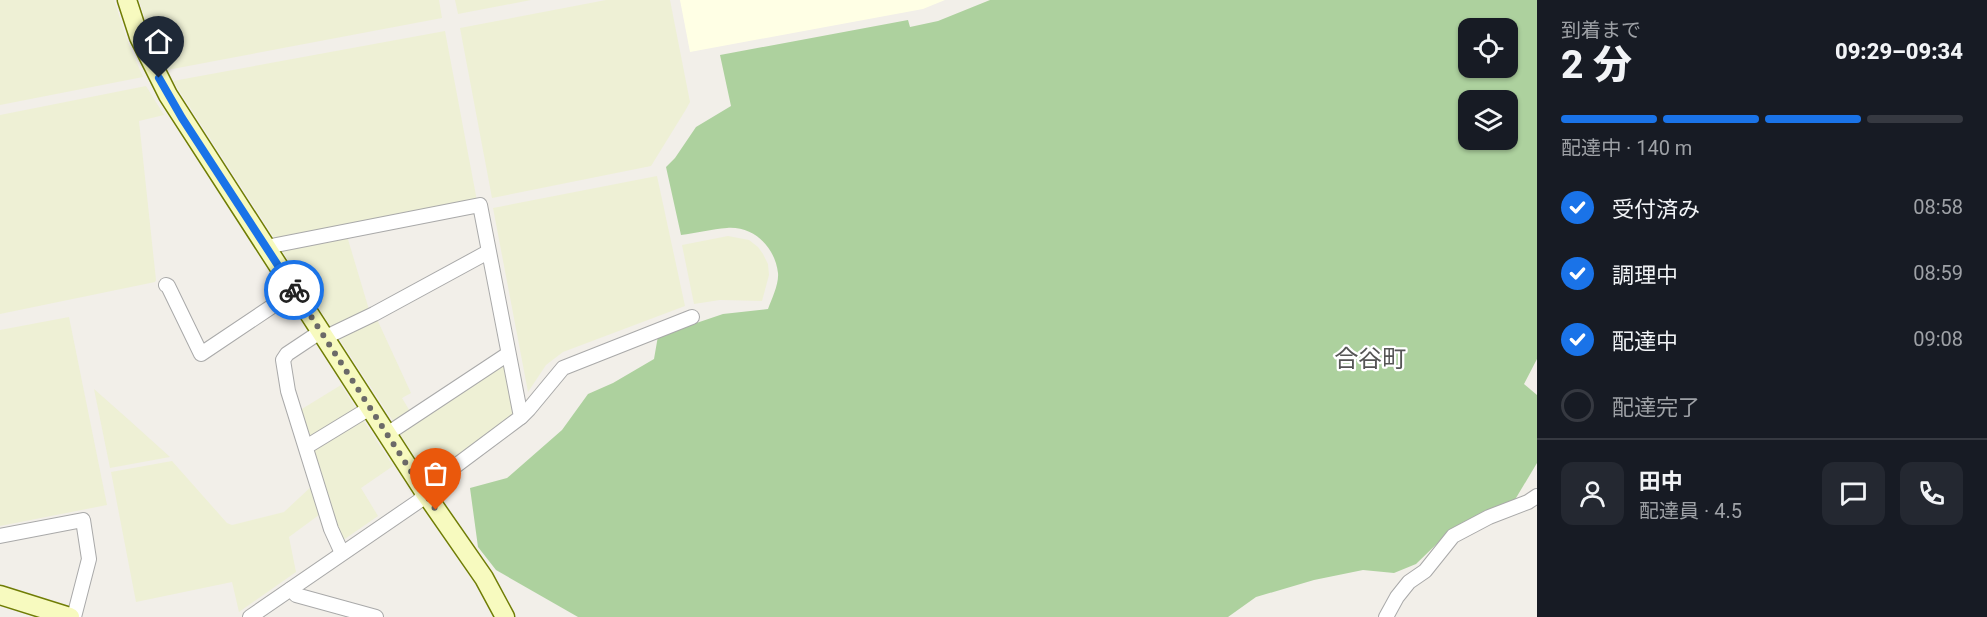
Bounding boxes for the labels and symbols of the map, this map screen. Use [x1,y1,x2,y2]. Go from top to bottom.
pin [133,16,184,78]
courier [264,260,324,320]
district label: 合谷町 [1334,345,1406,373]
pin [410,448,461,510]

